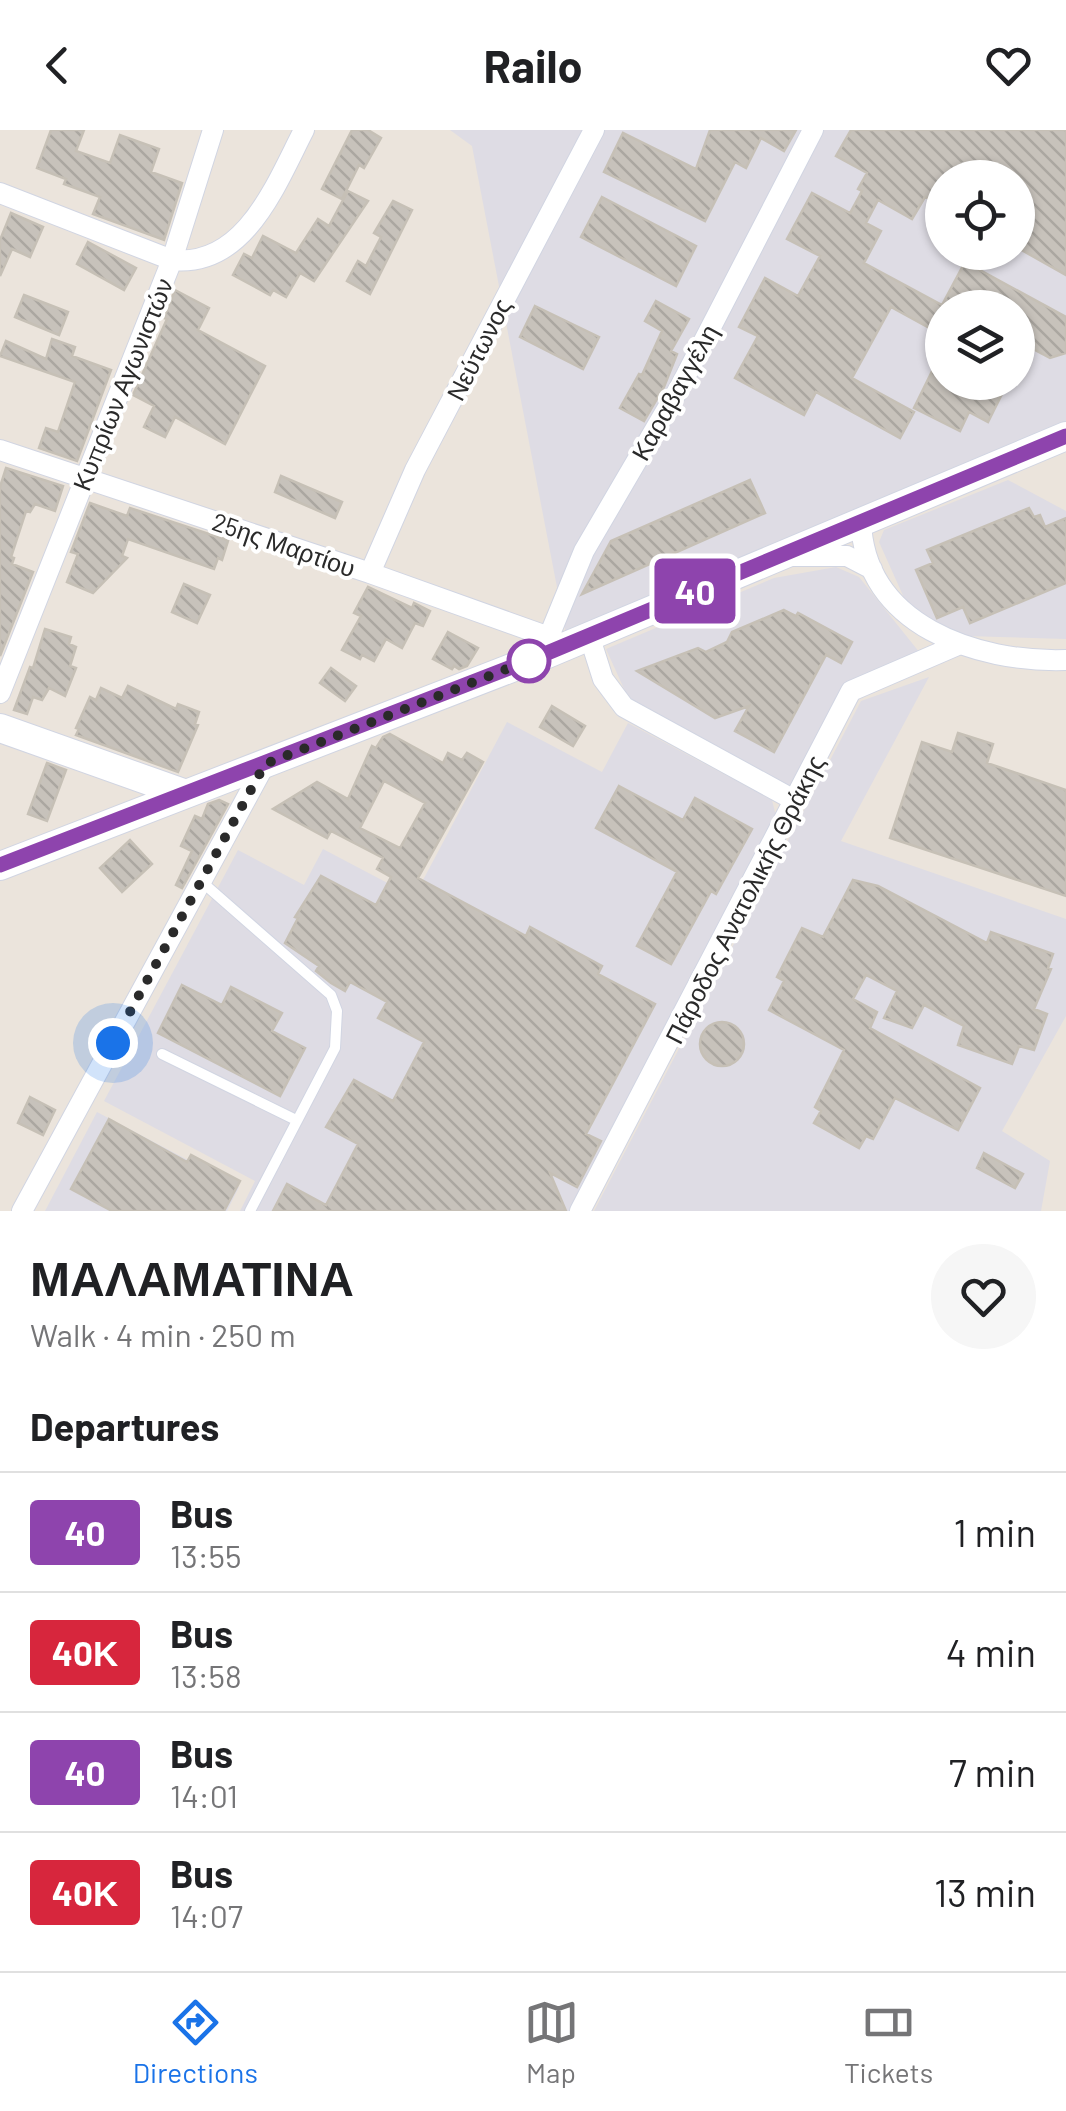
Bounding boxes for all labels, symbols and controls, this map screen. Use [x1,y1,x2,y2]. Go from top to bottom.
icon: back [30,38,85,93]
text: Railo [484,38,582,92]
icon: heart [981,38,1036,93]
map controls [925,160,1035,400]
button: locate [925,160,1035,270]
street label: Κυπρίων Αγωνιστών [66,273,178,495]
button: layers [925,290,1035,400]
street label: Νεύτωνος [440,293,516,405]
street label: Καραβαγγέλη [624,319,724,465]
street label: 25ης Μαρτίου [209,506,359,582]
line badge: 40 [650,558,740,624]
text: 40 [674,570,716,612]
unlabelled marker [508,640,550,682]
street label: Πάροδος Ανατολικής Θράκης [658,750,830,1048]
your location [88,1018,138,1068]
button: heart [931,1244,1036,1349]
text: ΜΑΛΑΜΑΤΙΝΑ [30,1248,354,1306]
text: Walk · 4 min · 250 m [30,1315,296,1353]
text: Departures [30,1403,219,1449]
text: Bus [170,1490,233,1536]
text: 1 min [954,1509,1036,1555]
text: 40 [64,1511,106,1553]
text: 13:55 [170,1536,241,1574]
text: Bus [170,1610,233,1656]
text: 4 min [946,1629,1036,1675]
text: 40Κ [52,1631,118,1673]
text: 13:58 [170,1656,242,1694]
text: Bus [170,1730,233,1776]
text: 7 min [949,1749,1036,1795]
text: 40 [64,1751,106,1793]
text: 14:01 [170,1776,238,1814]
text: Bus [170,1850,233,1896]
text: 13 min [934,1869,1036,1915]
text: 40Κ [52,1871,118,1913]
text: 14:07 [170,1896,243,1934]
tab: Directions [133,1995,258,2089]
tab: Map [524,1995,579,2089]
tab: Tickets [844,1995,933,2089]

